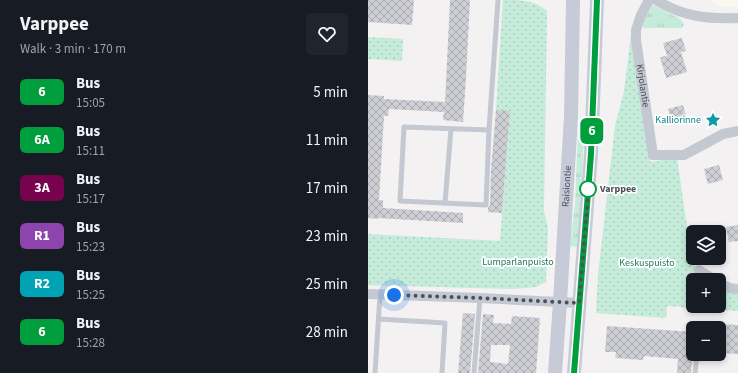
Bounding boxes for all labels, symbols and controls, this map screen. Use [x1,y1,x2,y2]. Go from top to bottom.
text: Varppee [20,11,89,38]
button: heart [306,13,348,55]
text: Walk · 3 min · 170 m [20,40,126,58]
street label: Kirjolantie [633,63,653,108]
text: Bus [76,73,100,94]
text: 6 [38,82,46,102]
text: 5 min [313,82,348,103]
text: 15:05 [76,94,105,112]
place icon: Kalliorinne [704,111,722,129]
place label: Kalliorinne [655,113,701,127]
line badge: 6 [579,118,605,144]
text: Bus [76,121,100,142]
text: 6 [588,121,596,141]
text: 6A [34,130,50,150]
text: 11 min [306,130,348,151]
text: 15:11 [76,142,105,160]
street label: Raisiontie [559,165,575,208]
text: Bus [76,169,100,190]
text: 3A [34,178,50,198]
text: 17 min [306,178,348,199]
marker: Varppee [579,180,597,198]
place label: Varppee [599,182,636,196]
text: 15:17 [76,190,105,208]
text: Bus [76,217,100,238]
map controls [686,225,726,361]
button: layers [686,225,726,265]
text: R1 [34,226,50,246]
text: 23 min [306,226,348,247]
text: 15:23 [76,238,105,256]
park label: Lumparlanpuisto [482,255,554,269]
park label: Keskuspuisto [619,256,675,270]
text: Bus [76,265,100,286]
button: + [686,273,726,313]
text: R2 [34,274,50,294]
text: 25 min [306,274,348,295]
your location [384,285,404,305]
text: 15:25 [76,286,105,304]
text: Bus [76,313,100,334]
button: − [686,321,726,361]
text: 6 [38,322,46,342]
text: 28 min [306,322,348,343]
text: 15:28 [76,334,105,352]

